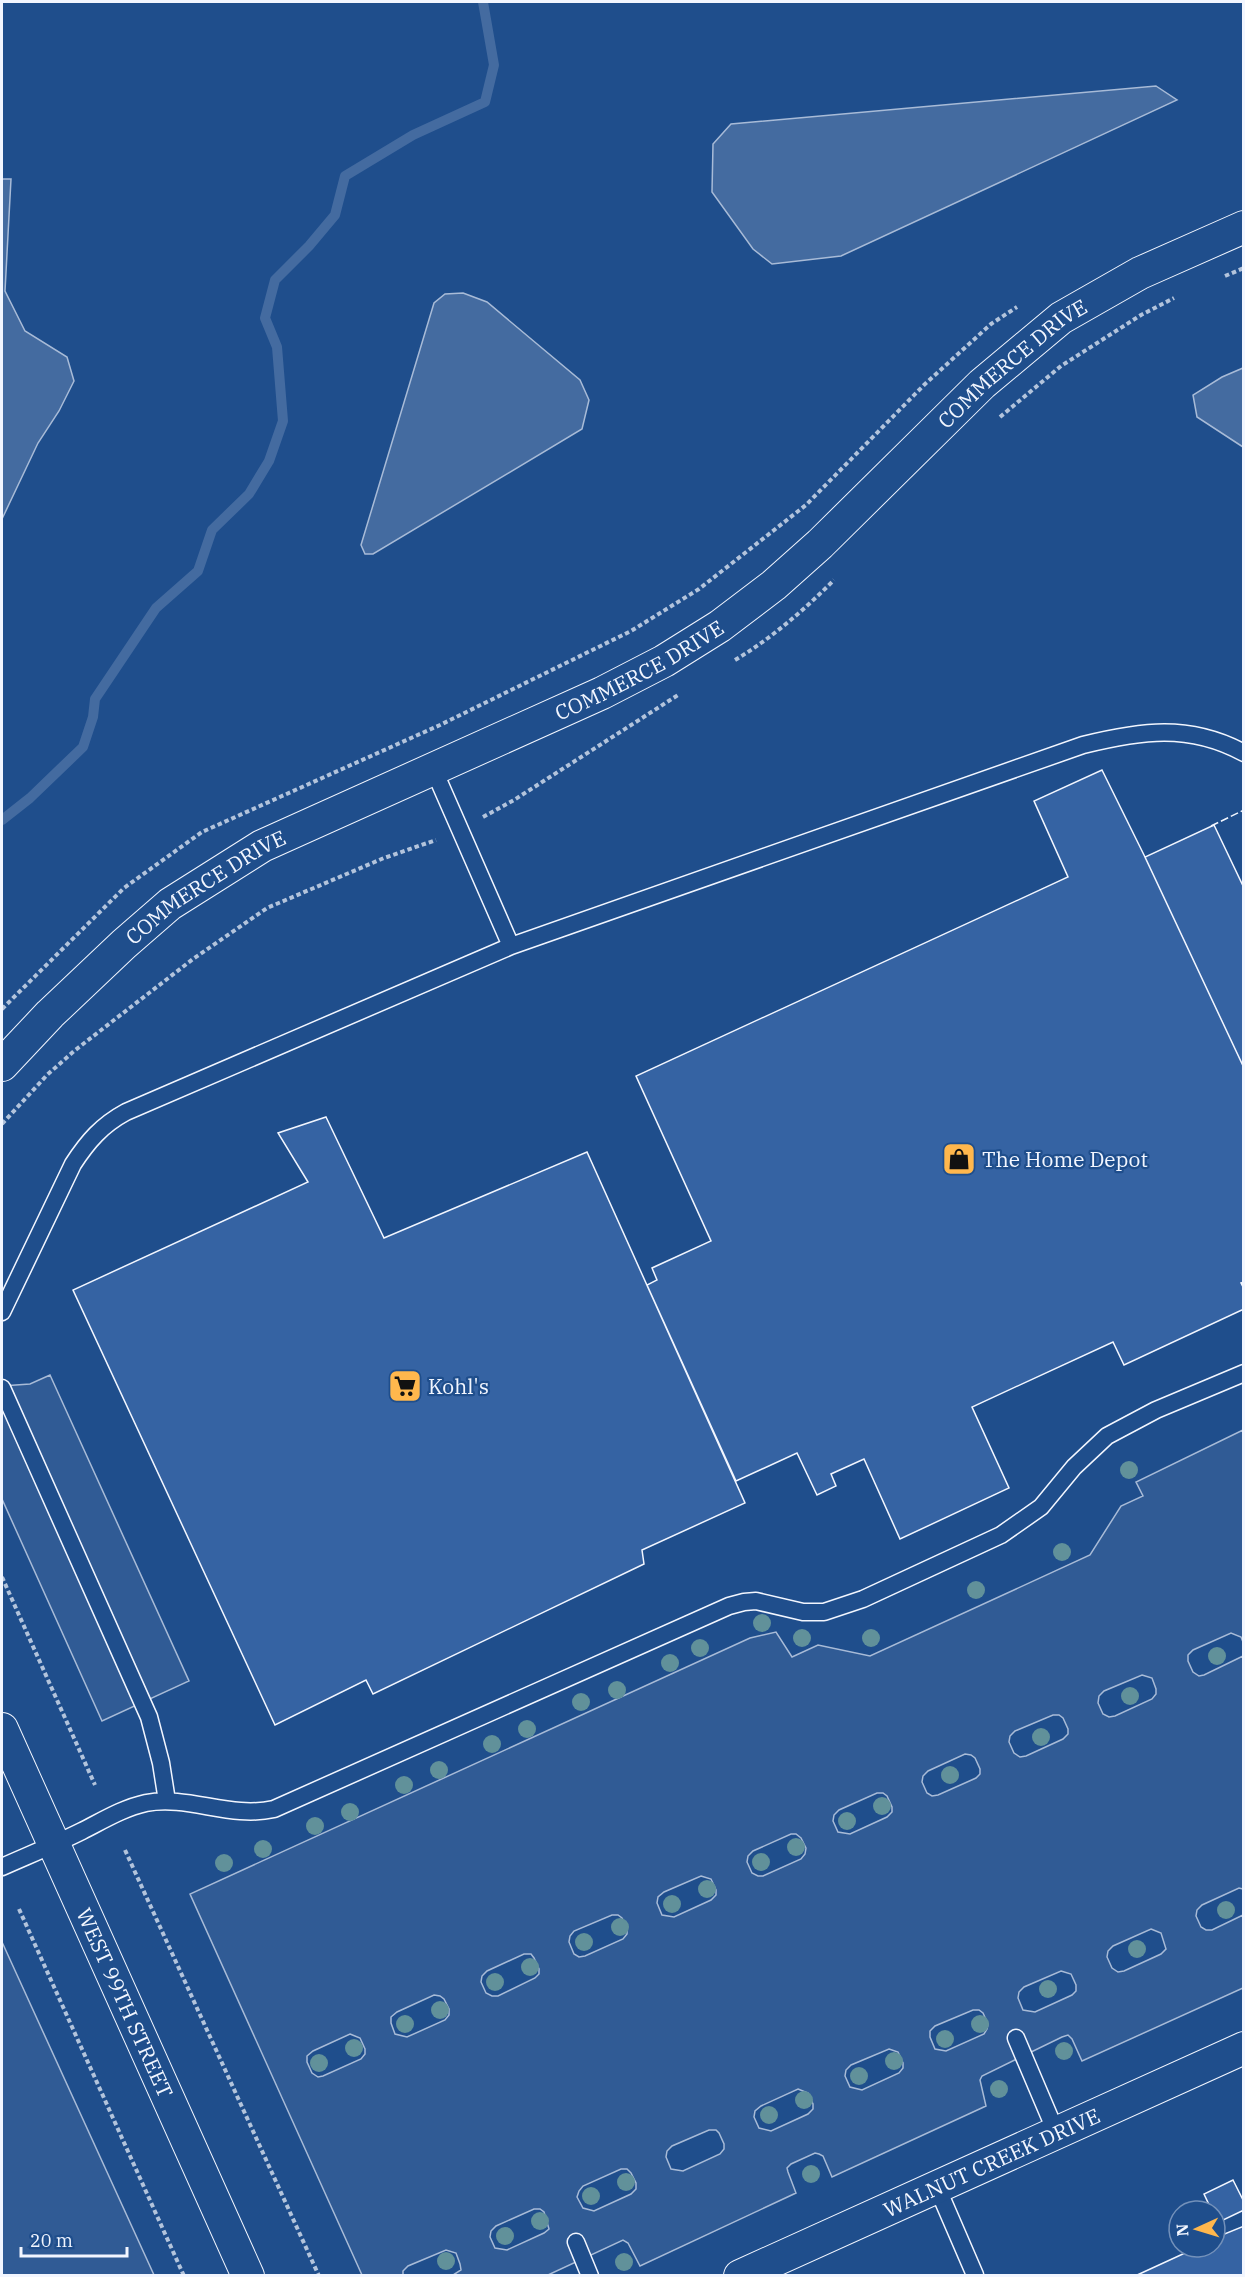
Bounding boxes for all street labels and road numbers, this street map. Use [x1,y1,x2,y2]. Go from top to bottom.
street label: COMMERCE DRIVE [931,292,1092,434]
street label: COMMERCE DRIVE [550,613,729,726]
street label: COMMERCE DRIVE [119,823,290,951]
street label: WEST 99TH STREET [70,1903,180,2102]
street label: WALNUT CREEK DRIVE [879,2101,1104,2223]

